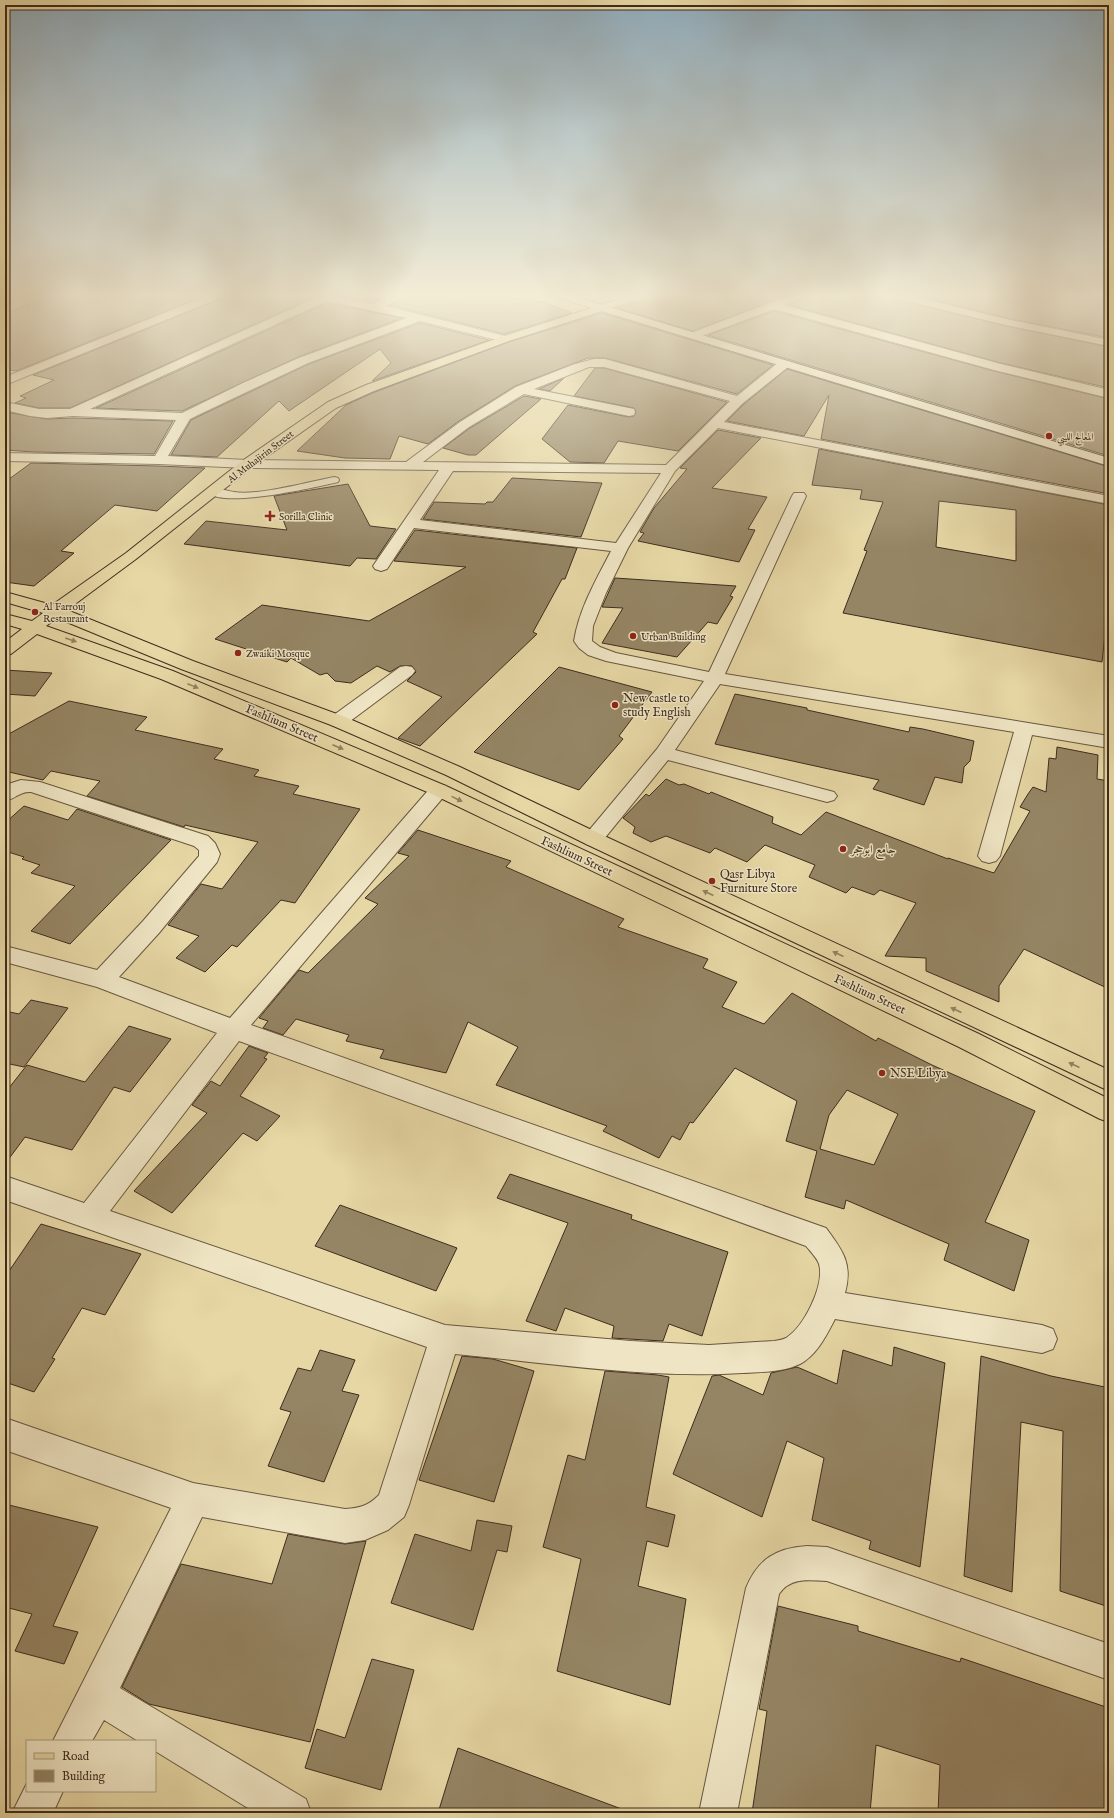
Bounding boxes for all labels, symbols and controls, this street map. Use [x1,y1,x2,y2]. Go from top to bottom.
street label: Al Muhajirin Street [224,428,297,487]
marker: المعالج الليبي [1044,431,1054,441]
place label: المعالج الليبي [1057,431,1094,446]
marker: Sorilla Clinic [264,510,276,522]
place label: Sorilla Clinic [279,511,333,524]
place label: Al Farrouj Restaurant [42,601,89,626]
marker: Al Farrouj Restaurant [30,607,40,617]
marker: Urban Building [628,631,638,641]
place label: Urban Building [641,631,707,644]
one-way arrow [65,637,77,643]
marker: Zwaiki Mosque [233,648,243,658]
place label: Zwaiki Mosque [246,648,310,661]
one-way arrow [187,683,199,689]
place label: New castle to study English [623,691,691,720]
marker: New castle to study English [610,700,620,710]
street label: Fashlium Street [243,701,320,746]
one-way arrow [333,744,345,750]
one-way arrow [452,796,463,802]
street label: Fashlium Street [538,833,615,880]
place label: جامع ابوحجر [849,842,896,860]
marker: جامع ابوحجر [838,844,848,854]
place label: Qasr Libya Furniture Store [720,867,798,896]
marker: Qasr Libya Furniture Store [707,876,717,886]
one-way arrow [702,890,714,896]
one-way arrow [833,951,844,957]
street label: Fashlium Street [831,971,908,1018]
one-way arrow [950,1007,962,1013]
one-way arrow [1068,1062,1079,1068]
place label: NSE Libya [890,1066,947,1081]
marker: NSE Libya [877,1068,887,1078]
legend [26,1740,156,1792]
text: Road [62,1749,90,1764]
text: Building [62,1769,106,1784]

